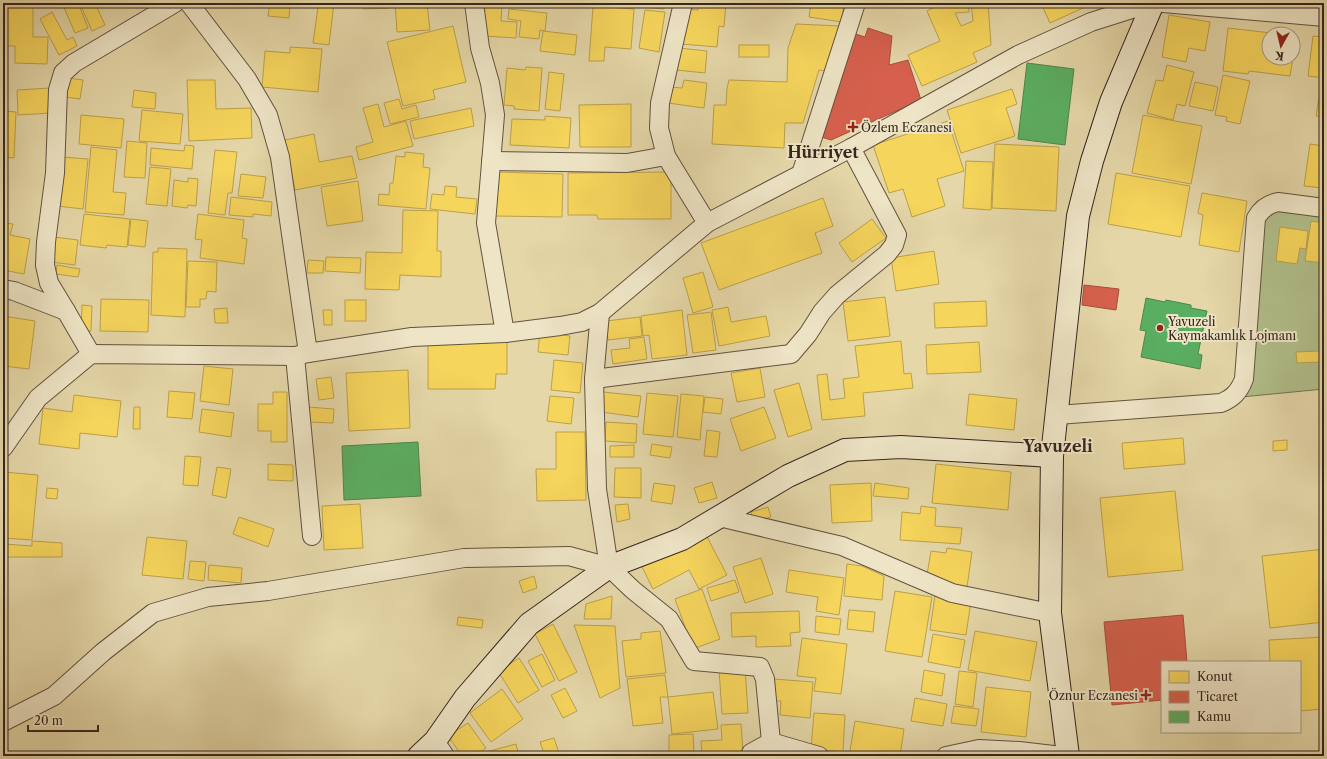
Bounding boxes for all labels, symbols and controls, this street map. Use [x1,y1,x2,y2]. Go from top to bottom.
north arrow [1261,26,1301,66]
text: K [1273,48,1285,63]
place label: Özlem Eczanesi [861,119,952,135]
marker: Özlem Eczanesi [848,122,858,132]
district label: Hürriyet [787,142,859,162]
place label: Yavuzeli Kaymakamlık Lojmanı [1167,314,1296,343]
marker: Yavuzeli Kaymakamlık Lojmanı [1155,323,1165,333]
district label: Yavuzeli [1022,436,1093,456]
legend [1161,661,1301,733]
text: Konut [1197,669,1233,684]
place label: Öznur Eczanesi [1049,687,1138,703]
text: Ticaret [1197,689,1239,704]
marker: Öznur Eczanesi [1141,690,1151,700]
scale bar [28,707,98,733]
text: Kamu [1197,709,1232,724]
text: 20 m [34,713,63,728]

